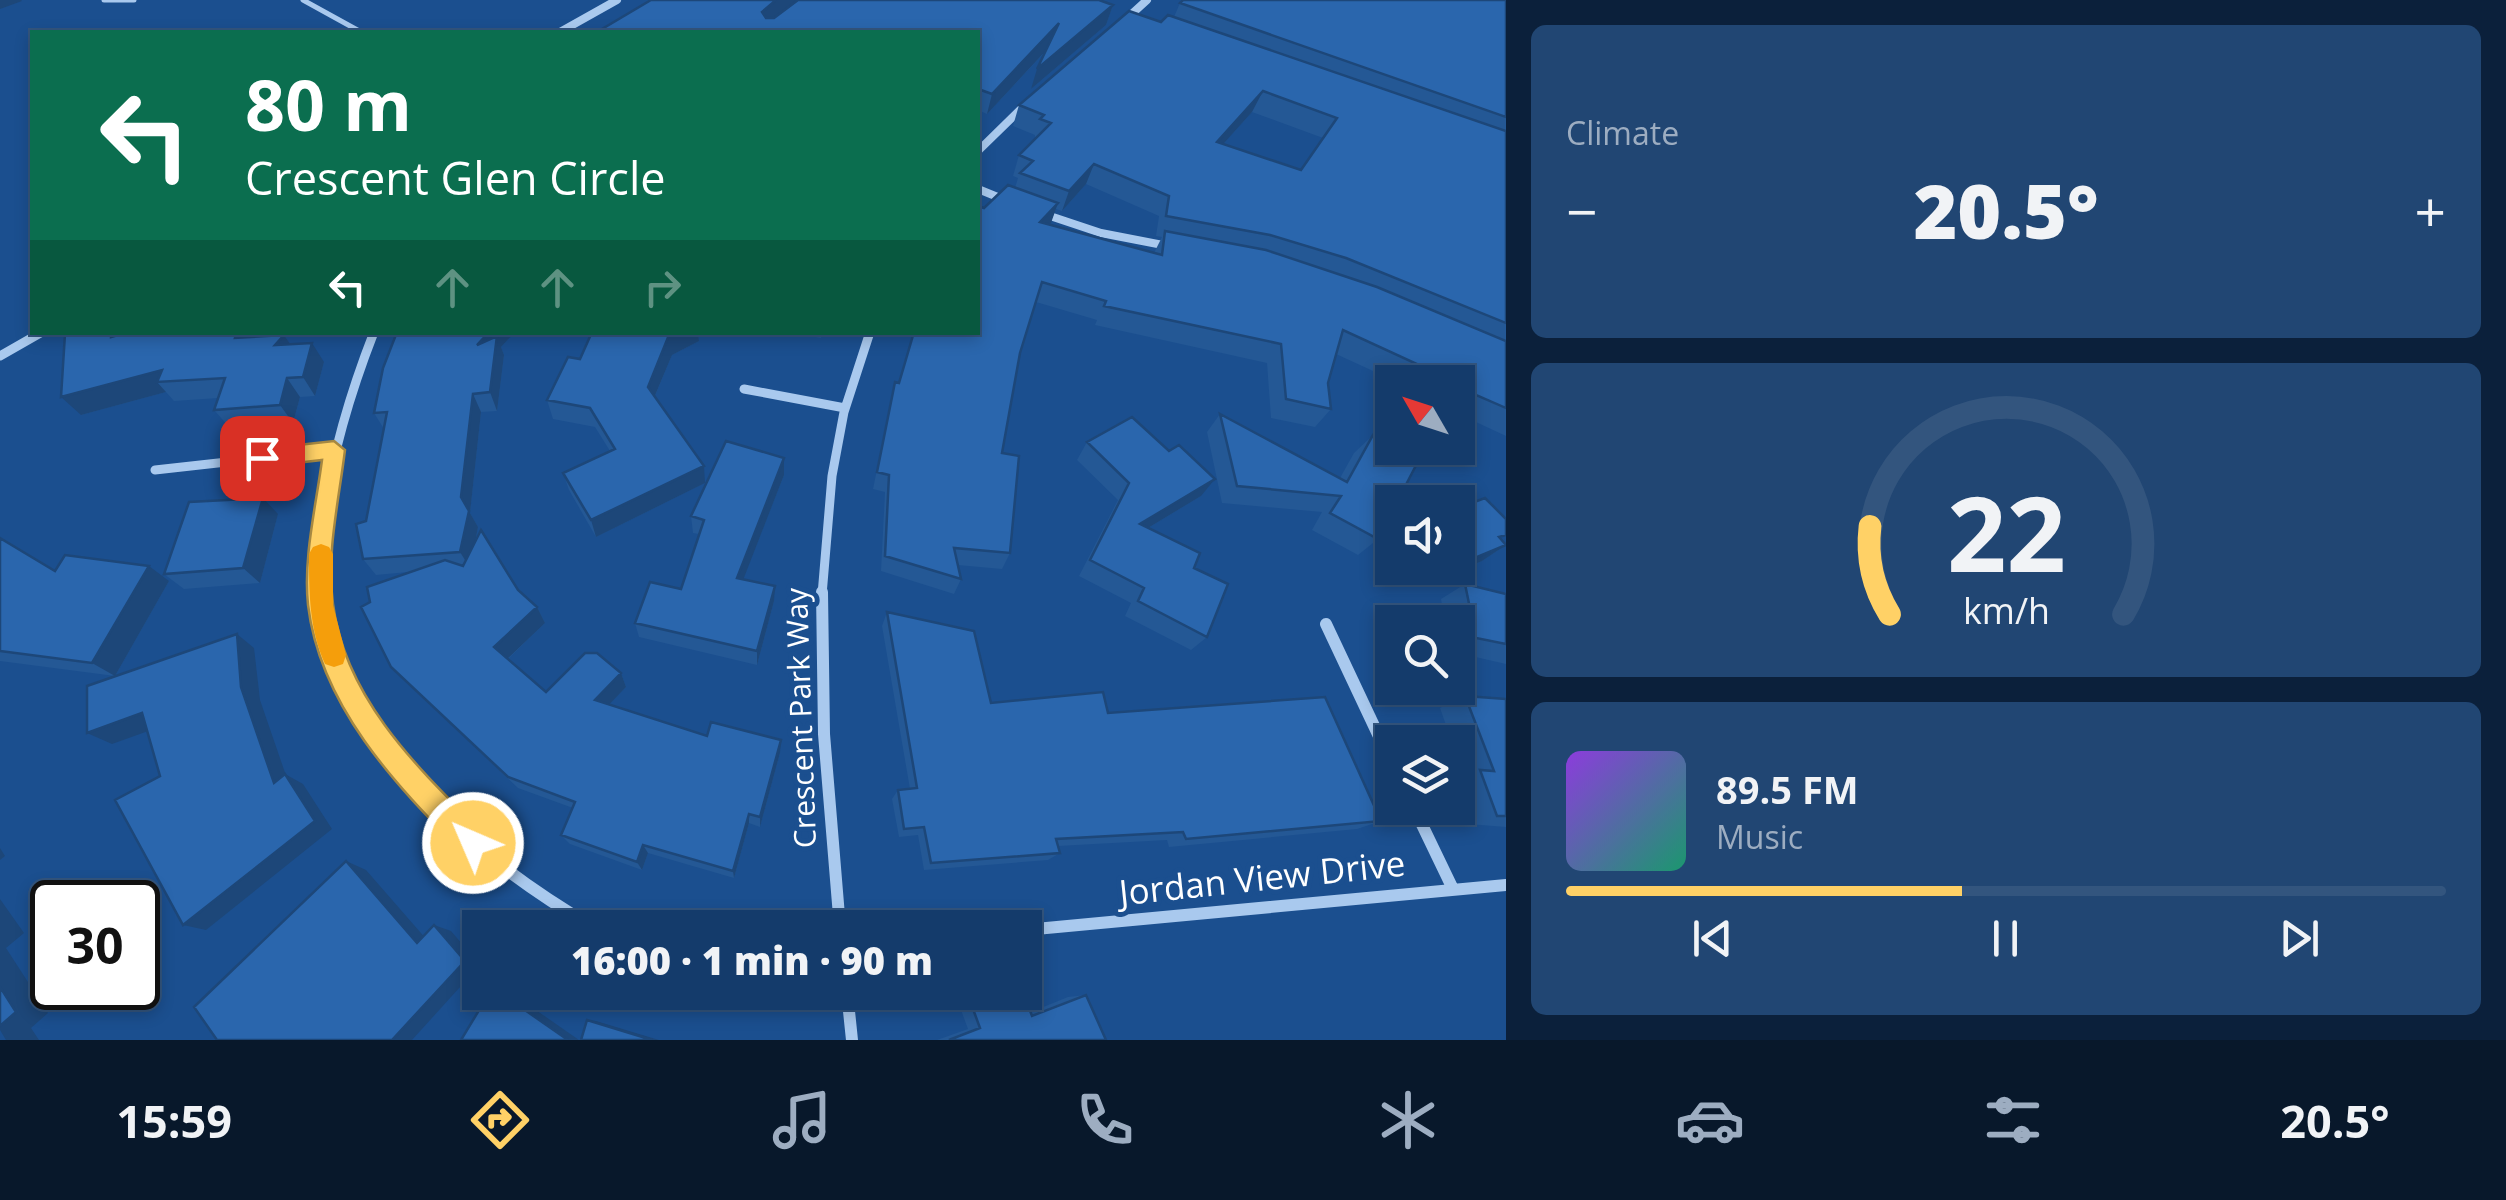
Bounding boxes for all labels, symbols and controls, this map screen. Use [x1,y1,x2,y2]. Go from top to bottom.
text: 80 m [245,56,412,152]
icon: left [80,70,210,200]
text: Climate [1566,111,1679,154]
text: Crescent Glen Circle [245,147,666,208]
text: 20.5° [1913,159,2099,261]
text: − [1566,173,1597,248]
text: + [2415,173,2446,248]
icon: left [320,260,375,315]
icon: ahead [425,260,480,315]
icon: ahead [530,260,585,315]
icon: right [635,260,690,315]
north arrow [1375,365,1475,465]
map controls [1375,365,1475,825]
pin [220,416,305,501]
icon: arrive [235,431,290,486]
text: 22 [1947,461,2065,602]
button: sound [1375,485,1475,585]
street label: Crescent Park Way [775,586,825,849]
text: km/h [1963,586,2049,634]
button: search [1375,605,1475,705]
button: layers [1375,725,1475,825]
text: 89.5 FM [1716,763,1859,815]
position arrow [421,791,525,895]
text: Music [1716,815,1803,858]
street label: Jordan View Drive [1114,839,1407,916]
speed limit sign: 30 [30,880,160,1010]
icon: previous [1685,911,1740,966]
icon: pause [1978,911,2033,966]
icon: next [2272,911,2327,966]
text: 16:00 · 1 min · 90 m [571,934,933,986]
icon: directions [465,1085,535,1155]
icon: music [767,1085,837,1155]
icon: phone [1070,1085,1140,1155]
icon: climate [1373,1085,1443,1155]
icon: car [1675,1085,1745,1155]
icon: filters [1978,1085,2048,1155]
text: 15:59 [116,1090,232,1151]
text: 20.5° [2280,1090,2390,1151]

